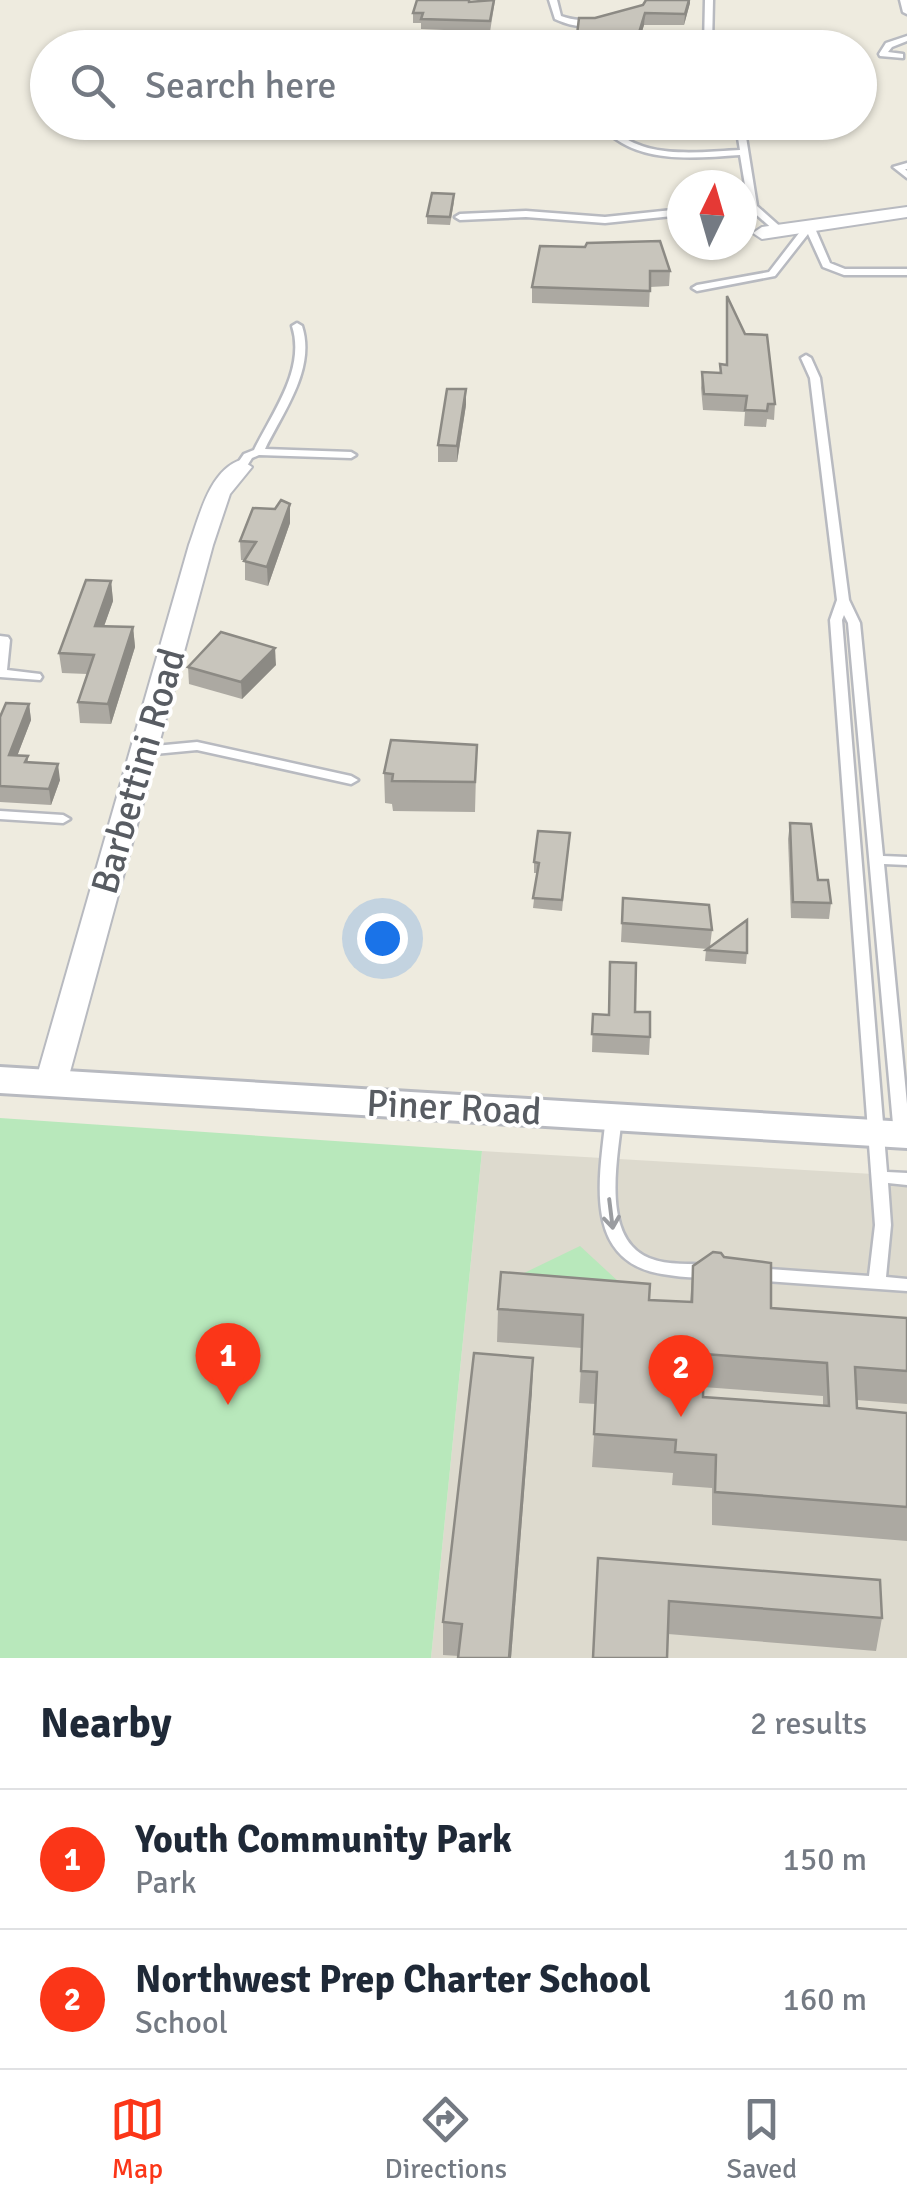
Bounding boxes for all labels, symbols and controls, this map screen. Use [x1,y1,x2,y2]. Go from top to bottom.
search box [30,30,877,140]
icon: search [65,58,120,113]
text: Search here [145,62,337,109]
north arrow [667,170,757,260]
street label: Barbettini Road [81,643,196,899]
your location [357,913,408,964]
street label: Piner Road [365,1079,543,1136]
one-way arrow [602,1197,621,1229]
pin: 1 [196,1322,260,1405]
pin: 2 [648,1334,714,1417]
text: Nearby [40,1698,172,1749]
text: 2 results [750,1704,867,1743]
text: Youth Community Park [135,1816,512,1863]
text: 1 [64,1840,81,1879]
text: 150 m [783,1840,867,1879]
text: Park [135,1863,197,1902]
text: Northwest Prep Charter School [135,1956,651,2003]
text: 2 [64,1980,81,2019]
text: 160 m [783,1980,867,2019]
text: School [135,2003,228,2042]
tab: Map [110,2092,165,2186]
tab: Directions [385,2092,507,2186]
tab: Saved [727,2092,797,2186]

